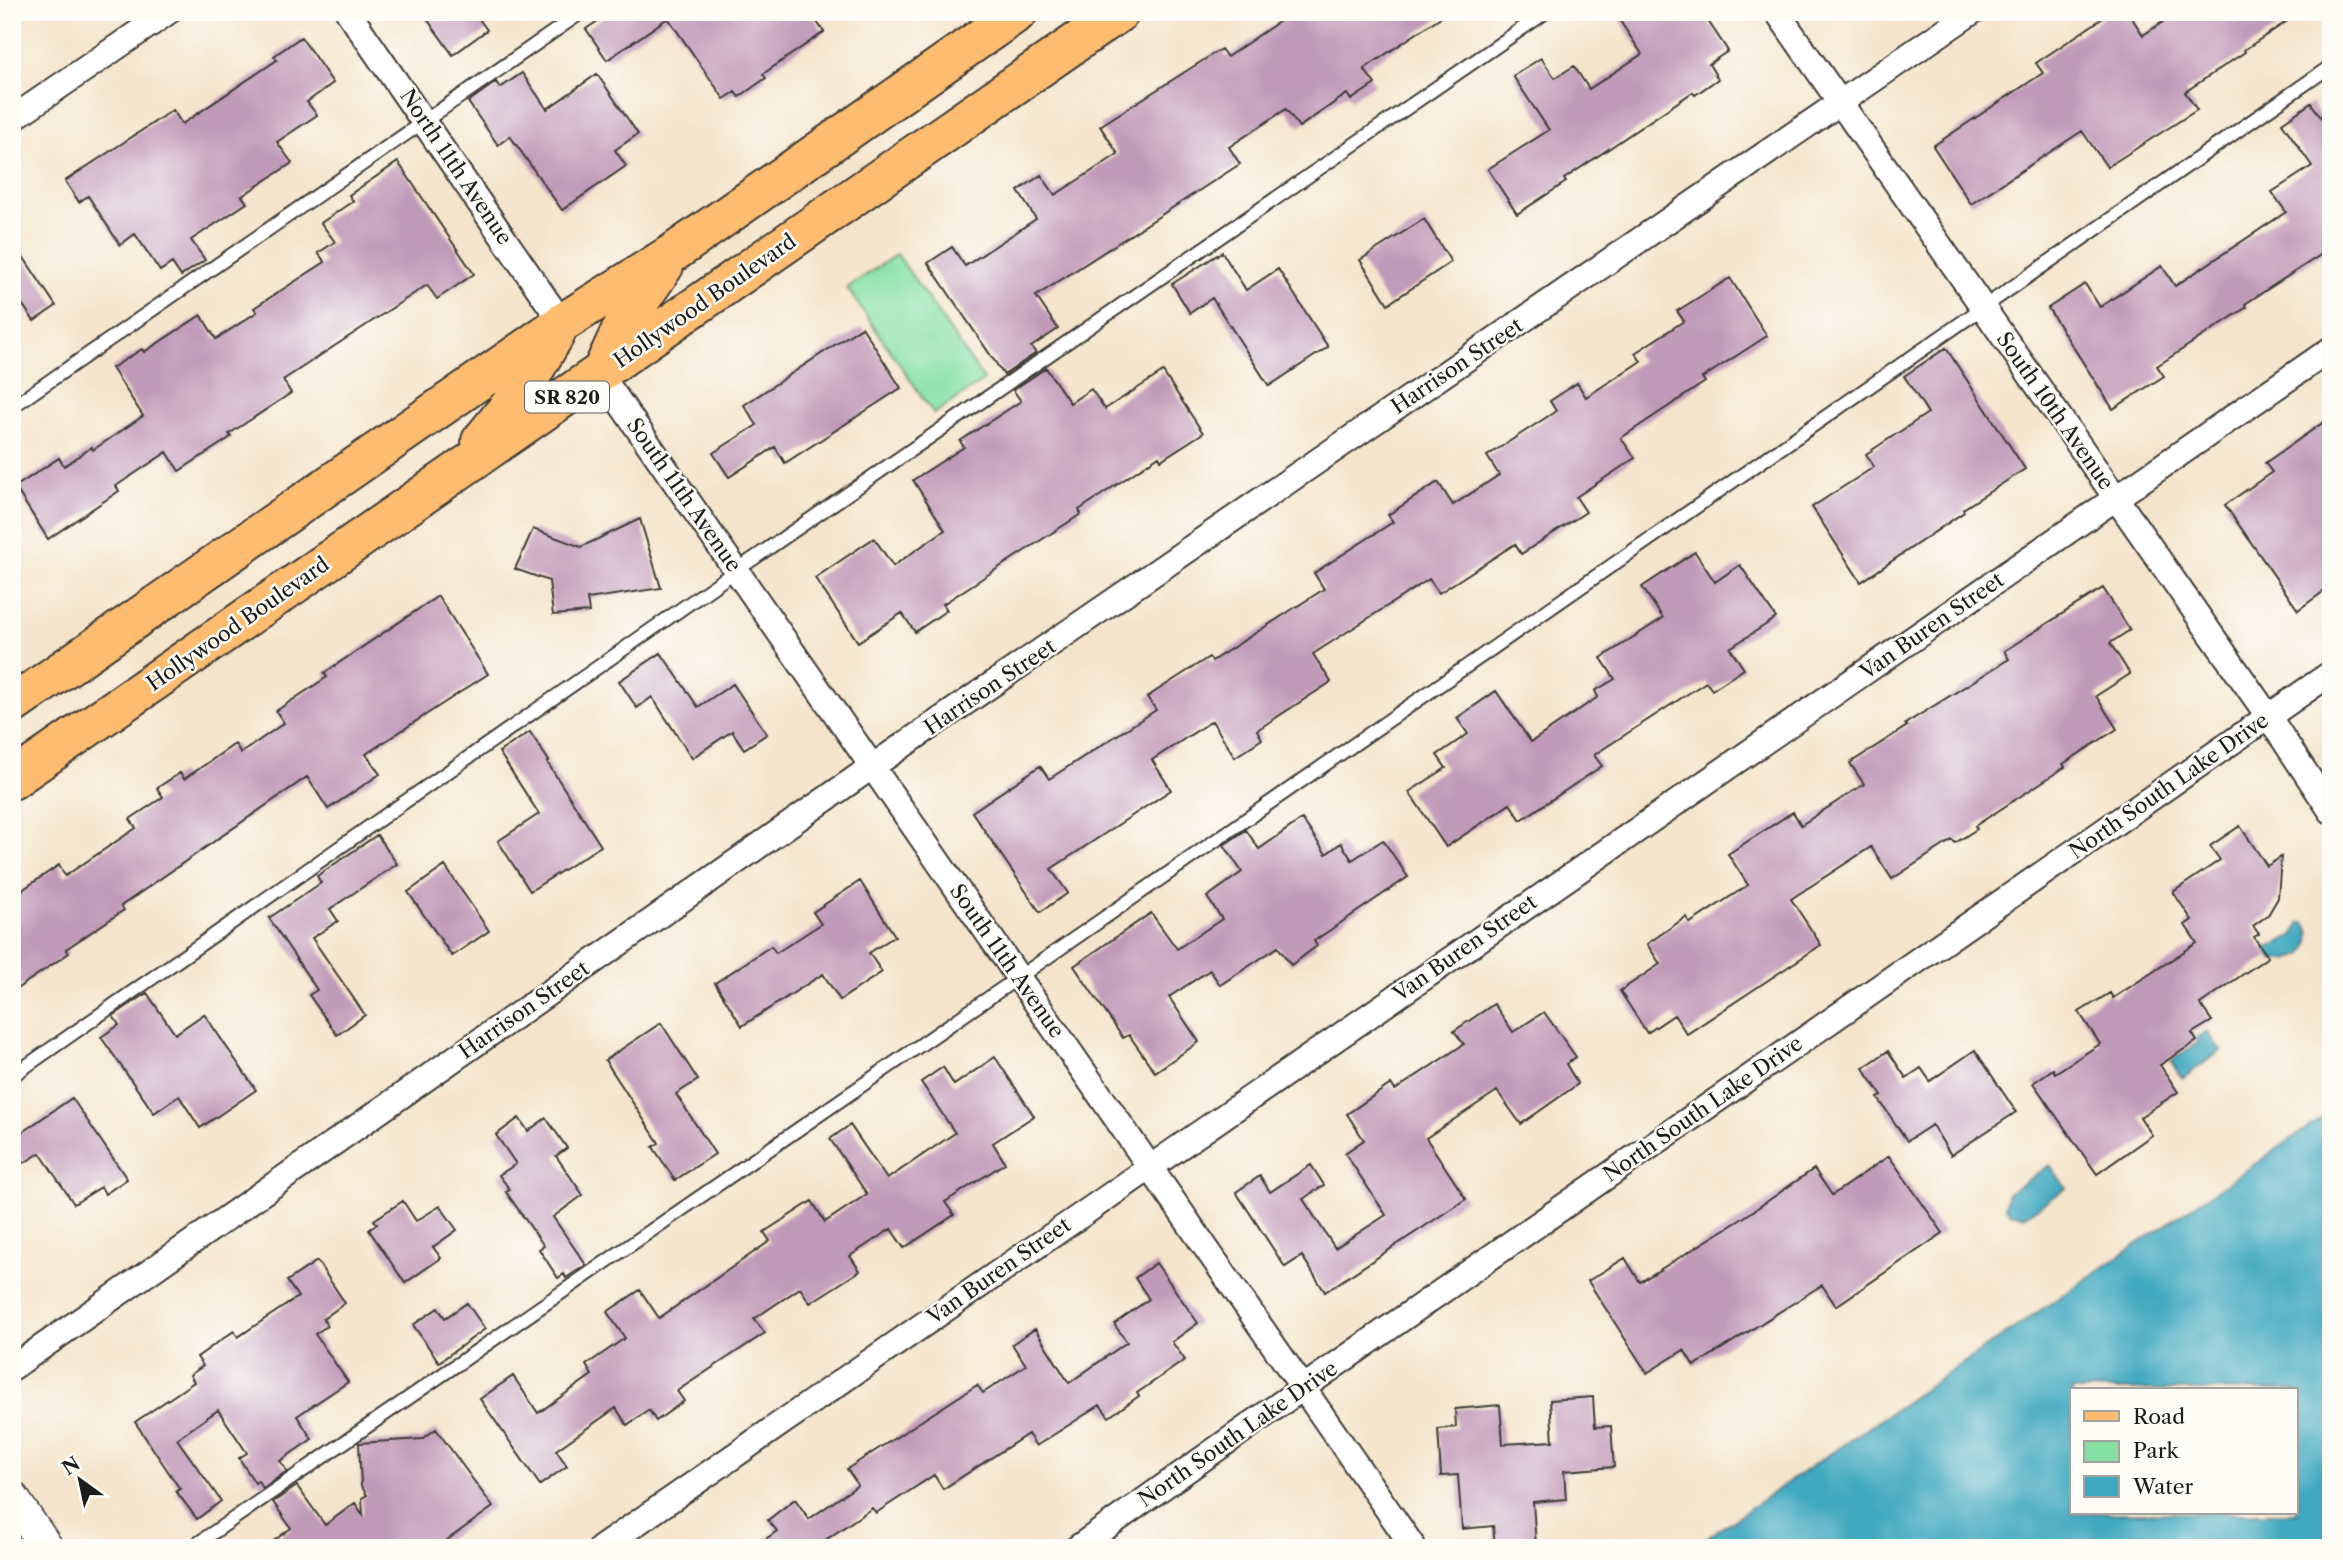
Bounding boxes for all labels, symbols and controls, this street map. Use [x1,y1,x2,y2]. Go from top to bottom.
street label: North 11th Avenue [395,84,518,249]
street label: Hollywood Boulevard [609,228,801,373]
street label: Harrison Street [1386,312,1528,419]
street label: South 10th Avenue [1992,327,2119,494]
road number: SR 820 [525,382,609,412]
street label: South 11th Avenue [622,413,747,577]
street label: Hollywood Boulevard [142,551,334,696]
street label: Van Buren Street [1854,566,2009,685]
street label: Harrison Street [919,633,1061,740]
street label: North South Lake Drive [2064,707,2273,864]
street label: South 11th Avenue [945,879,1070,1043]
street label: Van Buren Street [1387,888,1542,1007]
street label: Harrison Street [454,955,594,1064]
street label: North South Lake Drive [1598,1030,1807,1187]
street label: Van Buren Street [921,1211,1076,1330]
street label: North South Lake Drive [1133,1355,1342,1512]
legend [2070,1388,2298,1514]
text: Road [2133,1404,2185,1429]
text: Park [2133,1438,2179,1463]
north arrow [46,1444,116,1514]
text: N [58,1452,84,1480]
text: Water [2132,1474,2193,1499]

